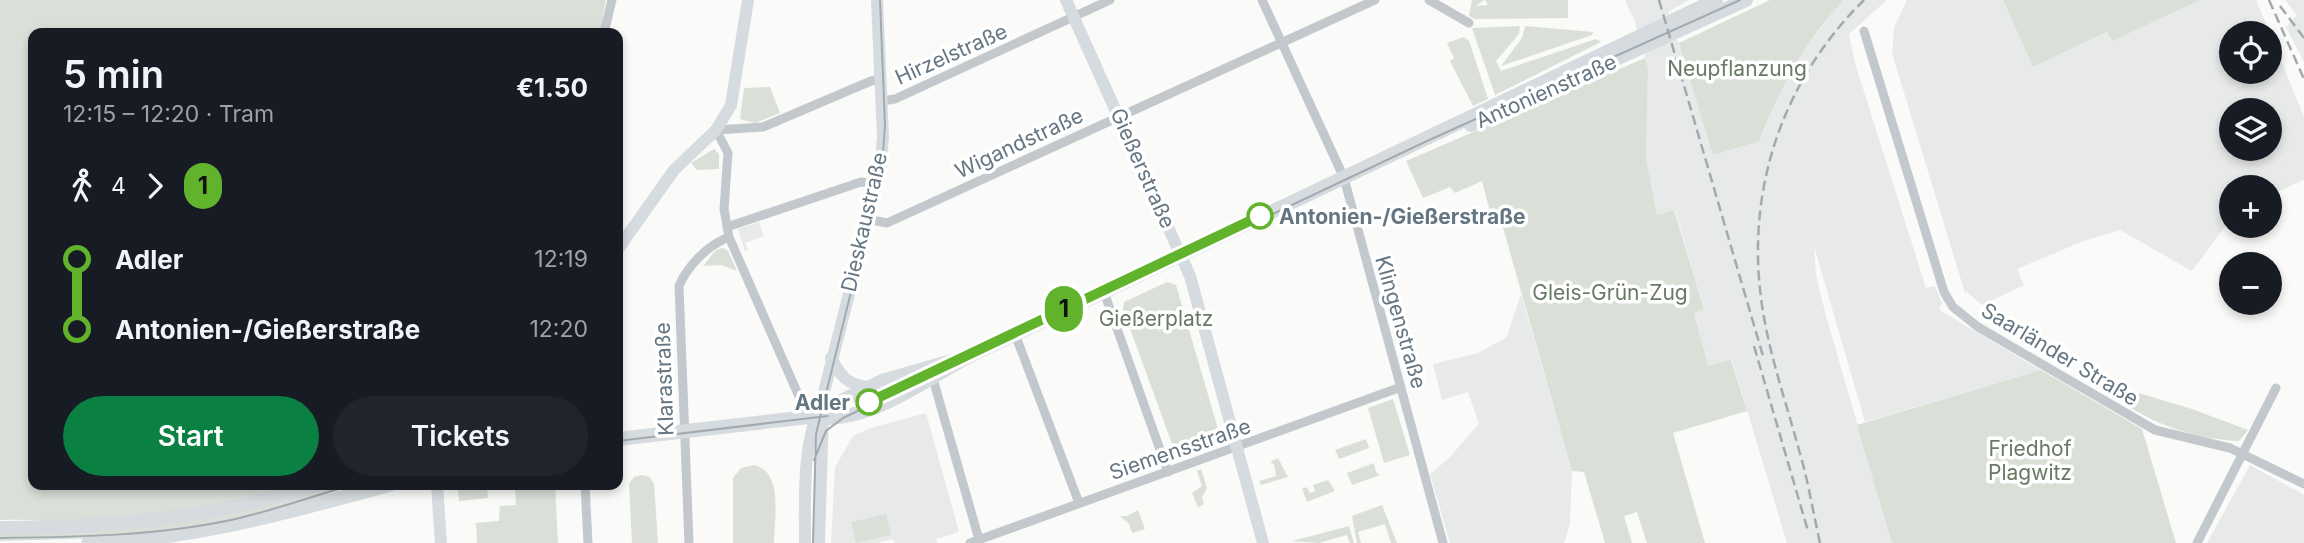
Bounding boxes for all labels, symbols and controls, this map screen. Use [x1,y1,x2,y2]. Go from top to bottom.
street label: Hirzelstraße [891,18,1011,90]
map controls [2219,21,2282,315]
button: locate [2219,21,2282,84]
street label: Antonienstraße [1472,49,1620,133]
text: 5 min [63,51,164,97]
park label: Neupflanzung [1667,56,1807,81]
text: €1.50 [516,72,588,103]
button: layers [2219,98,2282,161]
text: 12:15 – 12:20 · Tram [63,100,274,128]
street label: Wigandstraße [951,102,1087,184]
street label: Gießerstraße [1105,104,1181,232]
street label: Dieskaustraße [836,150,892,294]
icon: walk [63,167,101,205]
icon: forward [136,167,174,205]
text: 1 [198,171,208,200]
text: 4 [111,172,126,200]
button: + [2219,175,2282,238]
marker: Antonien-/Gießerstraße [1247,203,1273,229]
place label: Antonien-/Gießerstraße [1279,204,1525,229]
text: Adler [115,244,183,275]
text: 12:19 [534,245,588,273]
button: − [2219,252,2282,315]
street label: Klingenstraße [1370,253,1432,391]
park label: Gleis-Grün-Zug [1532,280,1688,305]
line badge: 1 [1041,286,1087,332]
text: 1 [1059,294,1069,323]
street label: Saarländer Straße [1977,297,2143,411]
park label: Gießerplatz [1099,306,1213,331]
text: Antonien-/Gießerstraße [115,314,420,345]
text: 12:20 [529,315,588,343]
street label: Klarastraße [650,322,678,436]
marker: Adler [856,389,882,415]
place label: Adler [795,390,850,415]
button: Start [63,396,319,476]
button: Tickets [333,396,588,476]
street label: Siemensstraße [1106,413,1254,485]
park label: Friedhof Plagwitz [1988,436,2072,485]

